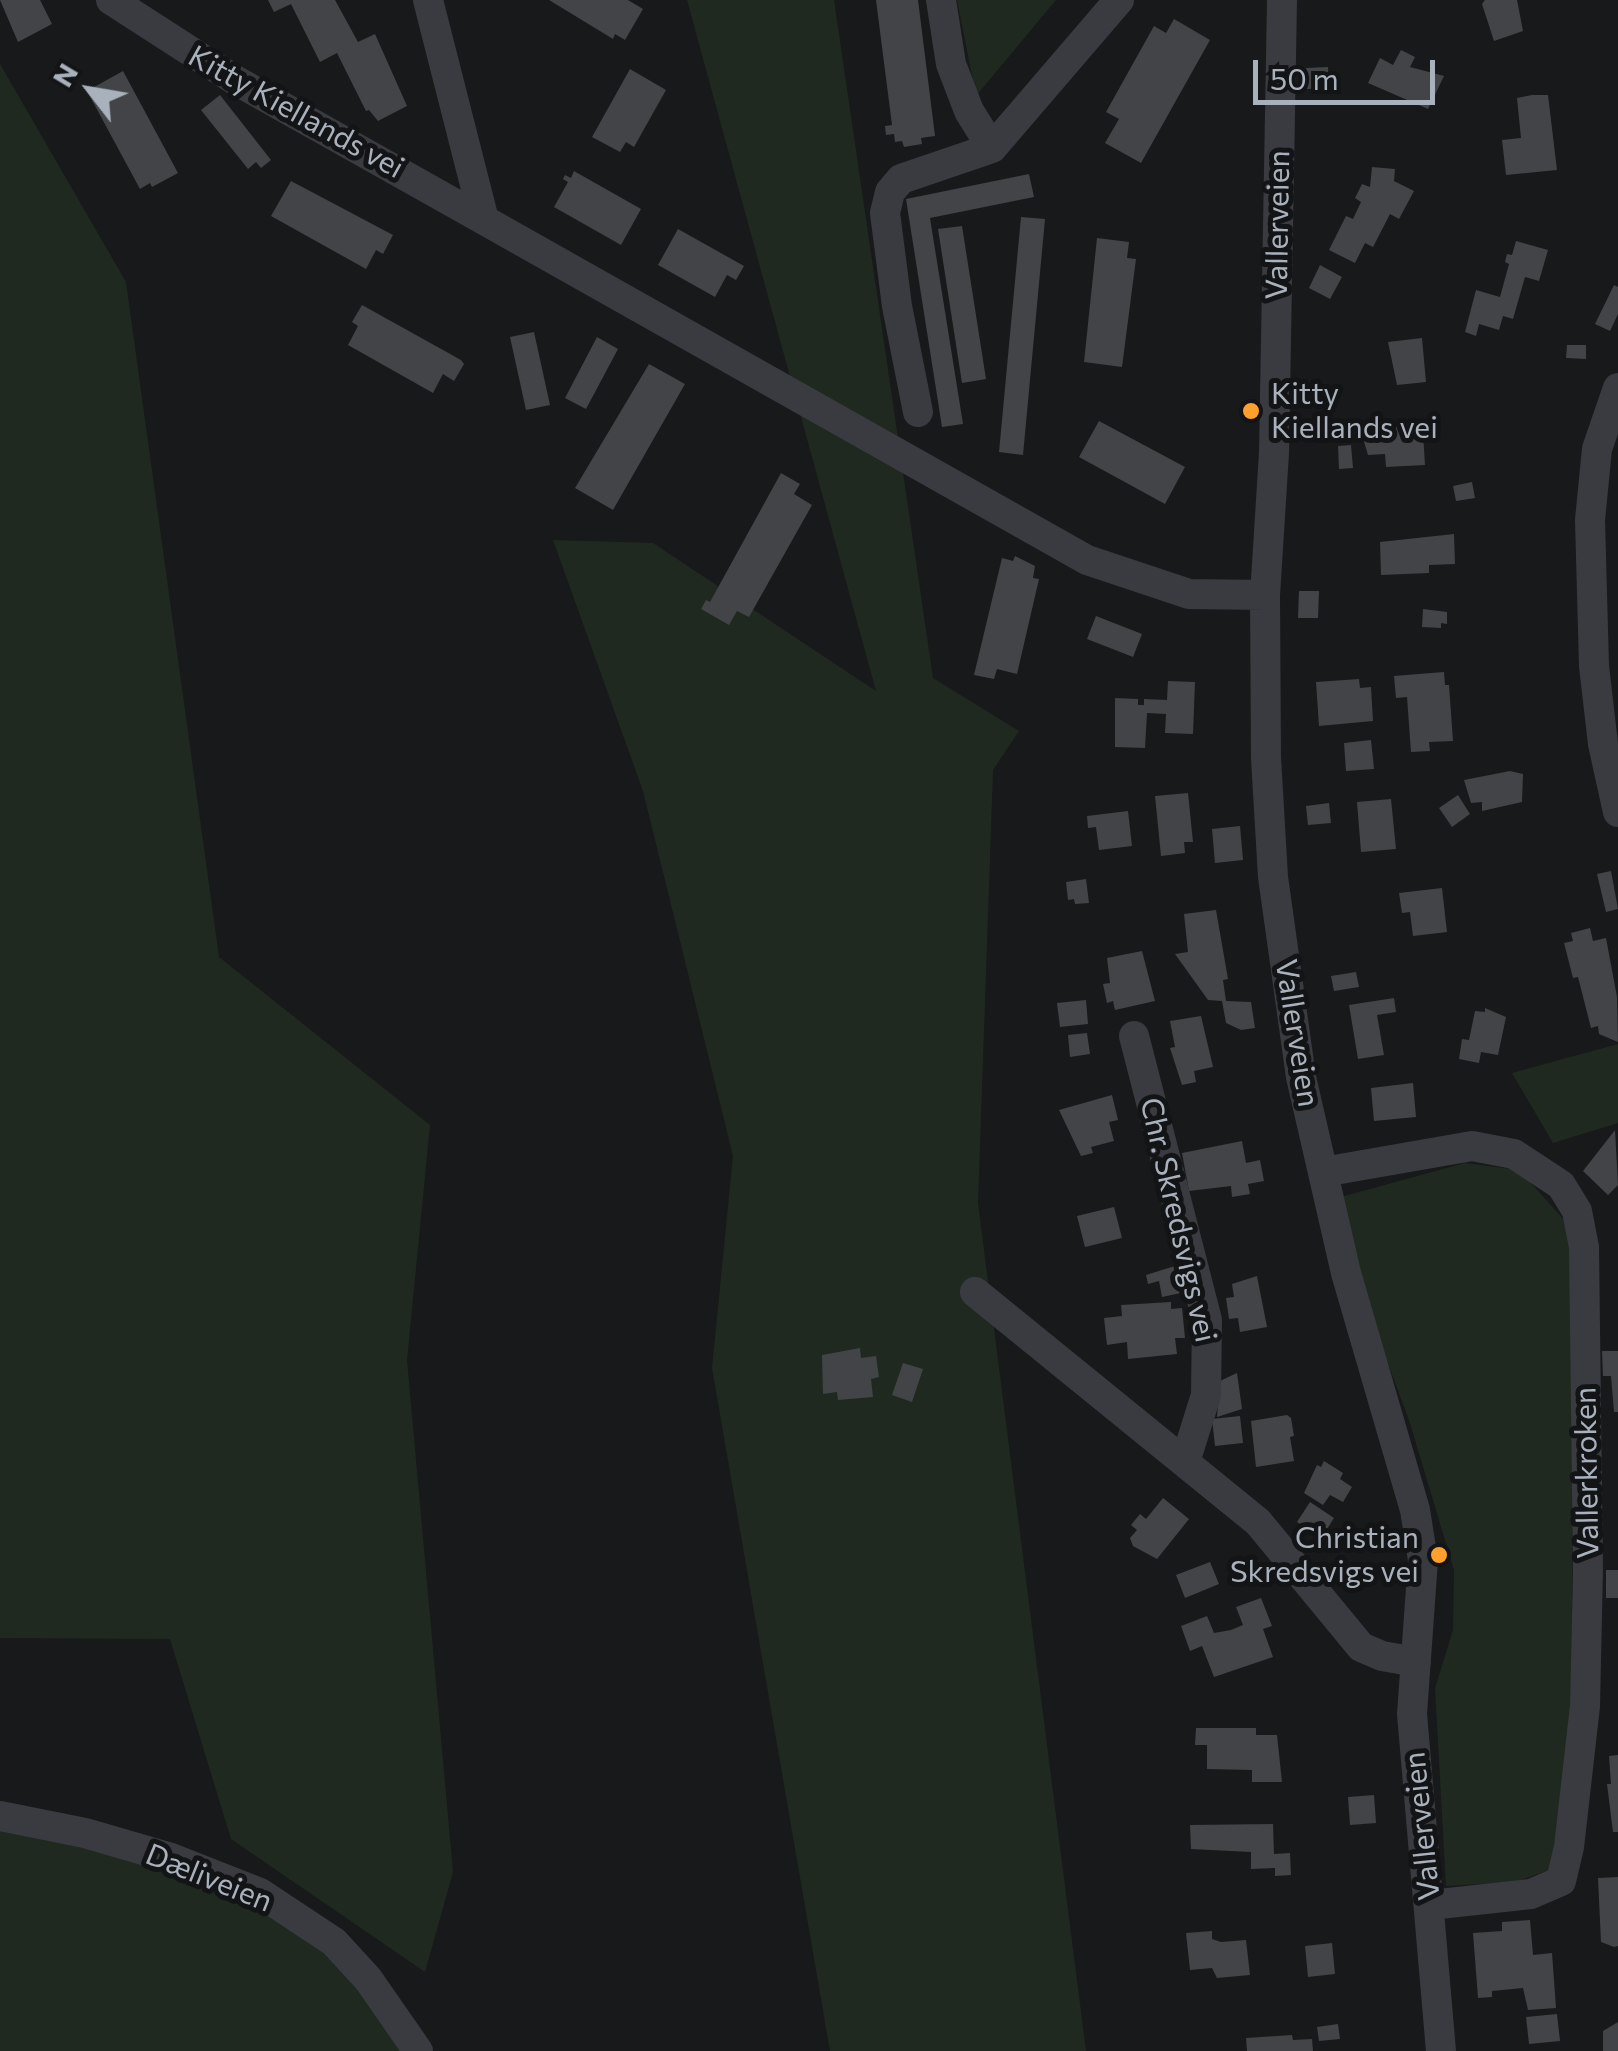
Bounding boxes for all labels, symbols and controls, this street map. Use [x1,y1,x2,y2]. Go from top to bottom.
street label: Kitty Kiellands vei [182,38,410,186]
north arrow [40,40,140,140]
scale bar [1258,40,1440,102]
text: N [44,57,84,92]
text: 50 m [1270,59,1339,96]
street label: Vallerveien [1259,150,1297,300]
place label: Kitty Kiellands vei [1271,376,1438,446]
marker: Kitty Kiellands vei [1240,400,1262,422]
street label: Vallerveien [1268,957,1326,1109]
street label: Chr. Skredsvigs vei [1132,1094,1224,1346]
street label: Vallerkroken [1568,1387,1606,1559]
place label: Christian Skredsvigs vei [1230,1520,1419,1590]
marker: Christian Skredsvigs vei [1428,1544,1450,1566]
street label: Vallerveien [1396,1750,1448,1902]
street label: Dæliveien [140,1836,278,1920]

